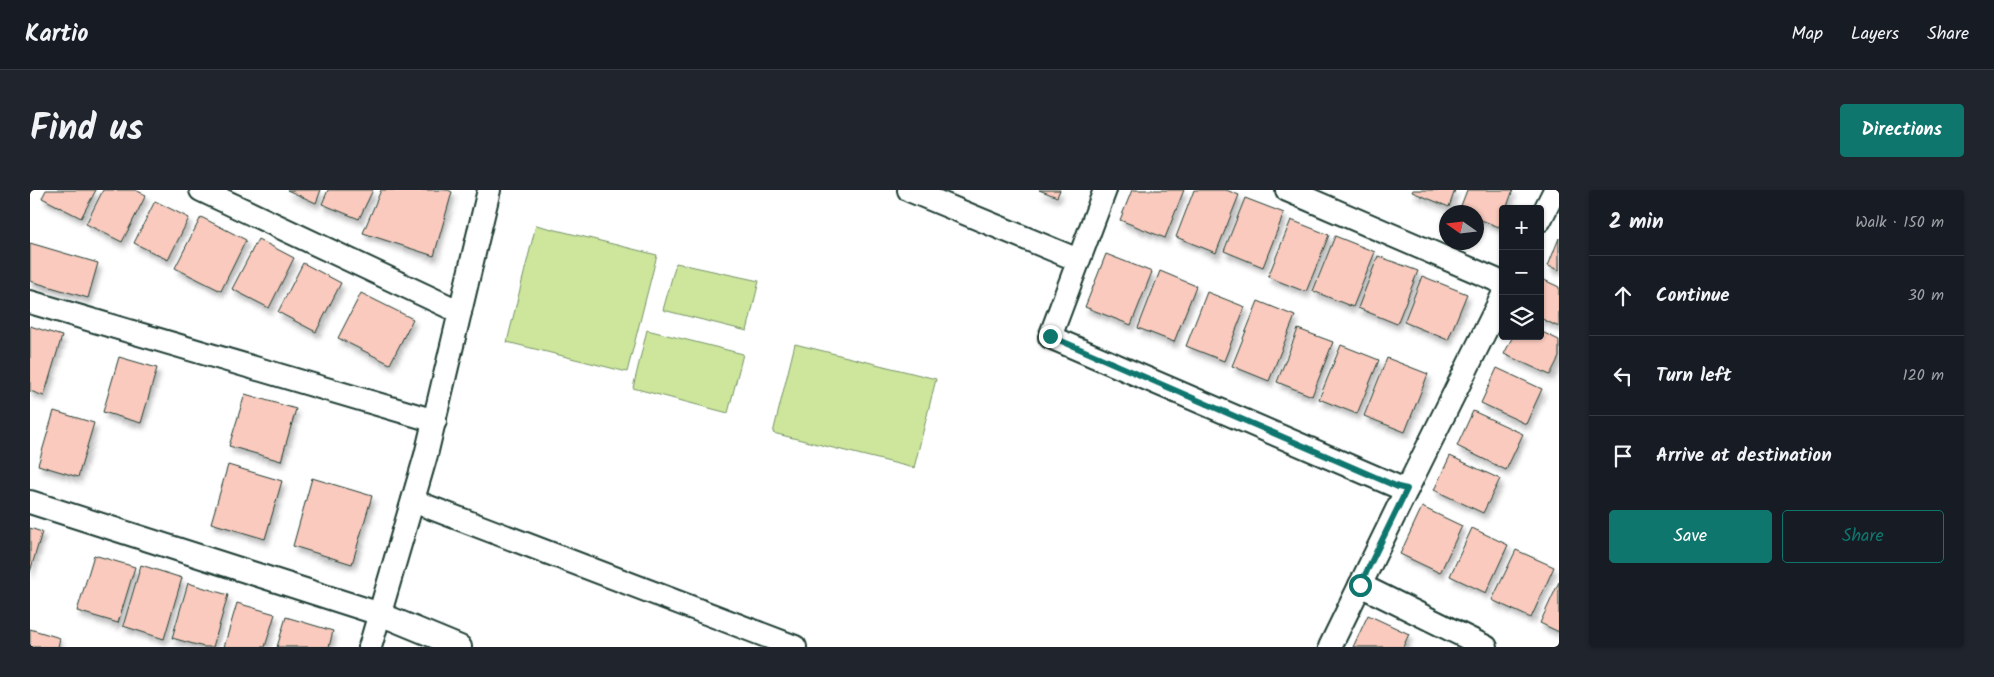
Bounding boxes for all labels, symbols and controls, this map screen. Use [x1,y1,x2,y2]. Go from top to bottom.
text: Kartio [25,15,88,54]
text: Map [1792,20,1823,49]
text: Layers [1851,20,1899,49]
text: Share [1927,20,1969,49]
text: Find us [30,102,143,158]
button: Directions [1840,104,1964,157]
north arrow [1439,205,1484,250]
map controls [1499,205,1544,340]
button: + [1499,205,1544,250]
text: 2 min [1609,206,1664,239]
text: Walk · 150 m [1855,210,1944,235]
button: − [1499,250,1544,295]
text: Continue [1656,281,1729,311]
icon: ahead [1609,282,1637,310]
text: 30 m [1908,283,1944,308]
button: layers [1499,295,1544,340]
route end [1039,325,1062,348]
text: Turn left [1656,361,1731,391]
icon: left [1609,362,1637,390]
text: 120 m [1903,363,1944,388]
text: Arrive at destination [1656,441,1832,471]
icon: arrive [1609,442,1637,470]
button: Save [1609,510,1772,563]
button: Share [1782,510,1944,563]
route start [1349,574,1372,597]

